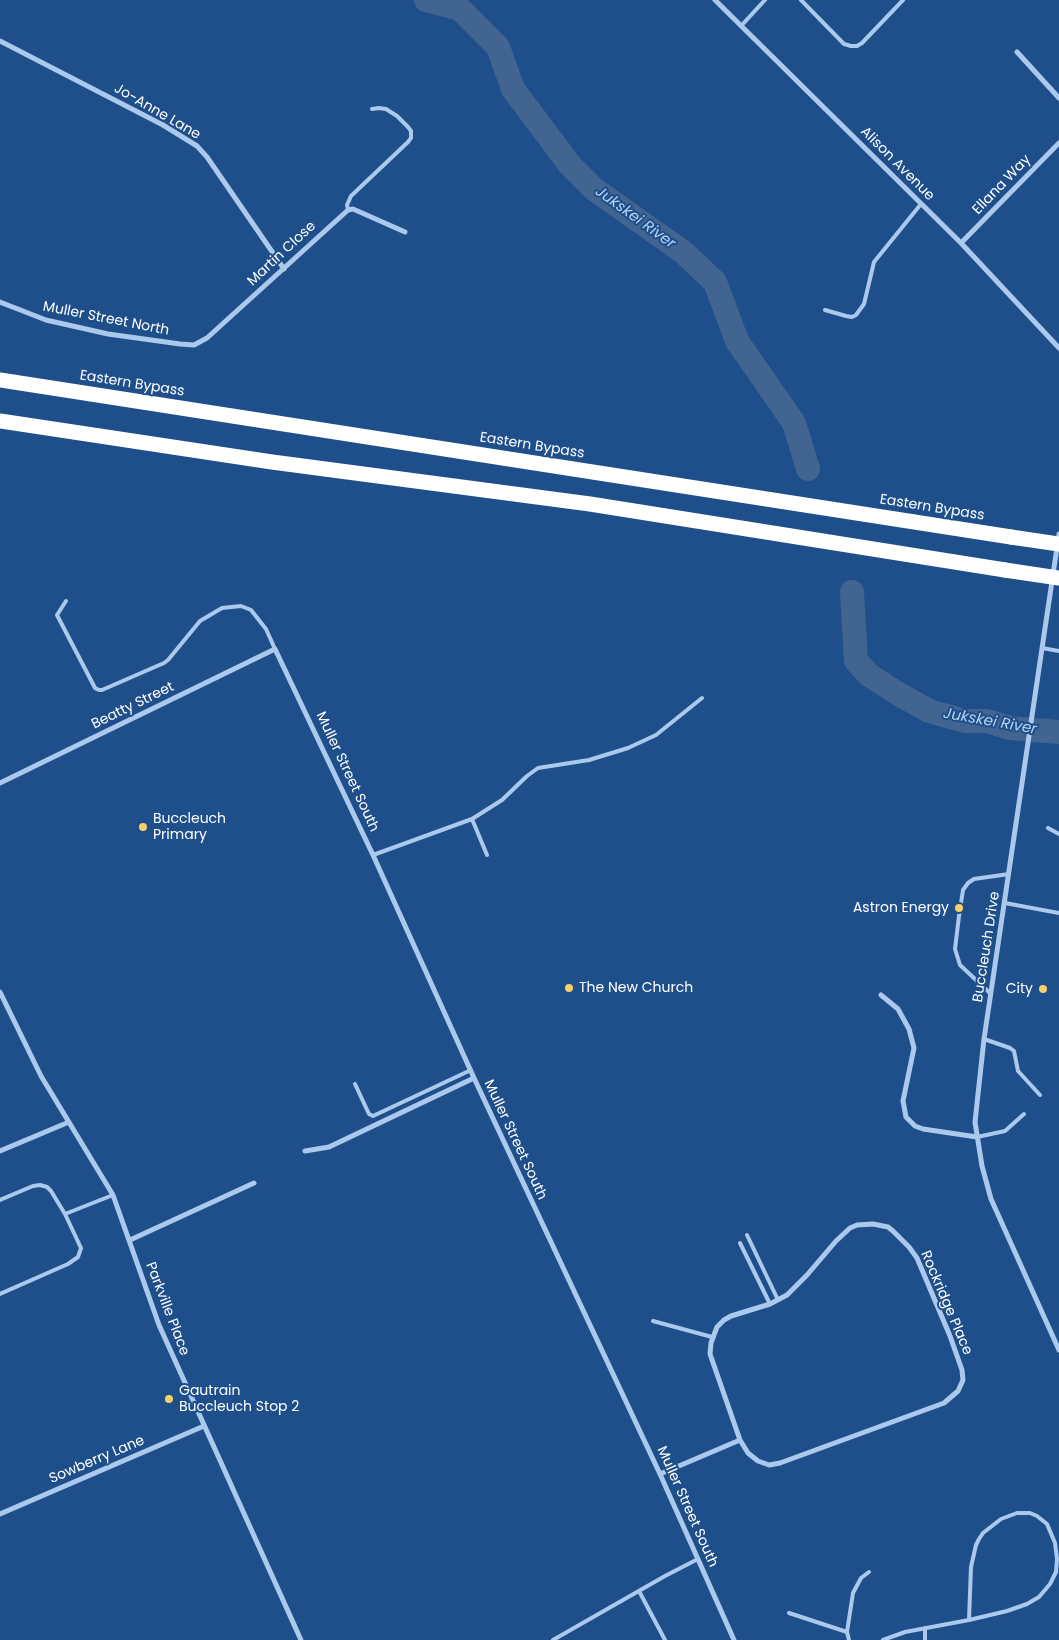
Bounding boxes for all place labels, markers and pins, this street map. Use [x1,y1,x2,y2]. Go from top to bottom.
place label: Buccleuch Primary [153,811,226,844]
marker: Buccleuch Primary [137,821,149,833]
place label: Astron Energy [853,900,949,916]
marker: Astron Energy [953,902,965,914]
place label: The New Church [579,980,693,996]
place label: City [1006,981,1033,997]
marker: The New Church [563,982,575,994]
marker: City [1037,983,1049,995]
place label: Gautrain Buccleuch Stop 2 [179,1383,299,1415]
marker: Gautrain Buccleuch Stop 2 [163,1393,175,1405]

